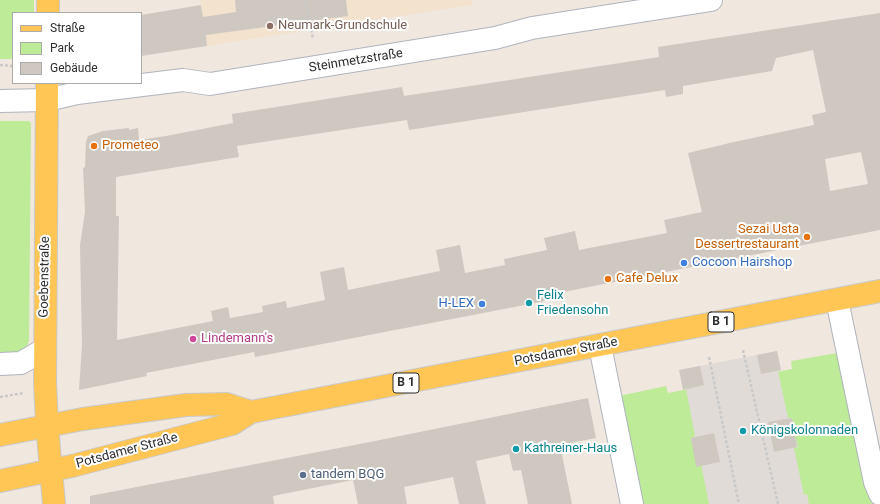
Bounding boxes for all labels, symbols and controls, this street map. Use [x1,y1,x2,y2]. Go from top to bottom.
legend [12,12,142,84]
place label: Neumark-Grundschule [278,18,407,34]
text: Straße [50,21,85,35]
marker: Neumark-Grundschule [265,21,275,31]
text: Park [50,41,74,55]
street label: Steinmetzstraße [308,46,404,76]
text: Gebäude [50,61,98,75]
place label: Prometeo [102,138,159,154]
marker: Prometeo [89,141,99,151]
place label: Sezai Usta Dessertrestaurant [695,222,799,253]
marker: Sezai Usta Dessertrestaurant [802,232,812,242]
street label: Goebenstraße [36,236,54,318]
place label: Cocoon Hairshop [692,255,792,271]
marker: Cocoon Hairshop [679,258,689,268]
place label: Cafe Delux [616,271,678,287]
marker: Cafe Delux [603,274,613,284]
place label: Felix Friedensohn [537,288,608,319]
place label: H-LEX [439,296,474,312]
marker: Felix Friedensohn [524,298,534,308]
marker: H-LEX [477,299,487,309]
road number: B 1 [708,312,734,332]
place label: Lindemann's [201,331,273,347]
marker: Lindemann's [188,334,198,344]
street label: Potsdamer Straße [513,334,619,370]
road number: B 1 [393,373,419,393]
place label: Königskolonnaden [751,423,858,439]
marker: Königskolonnaden [738,426,748,436]
street label: Potsdamer Straße [74,430,180,472]
place label: Kathreiner-Haus [524,441,617,457]
marker: Kathreiner-Haus [511,444,521,454]
place label: tandem BQG [311,467,384,483]
marker: tandem BQG [298,470,308,480]

